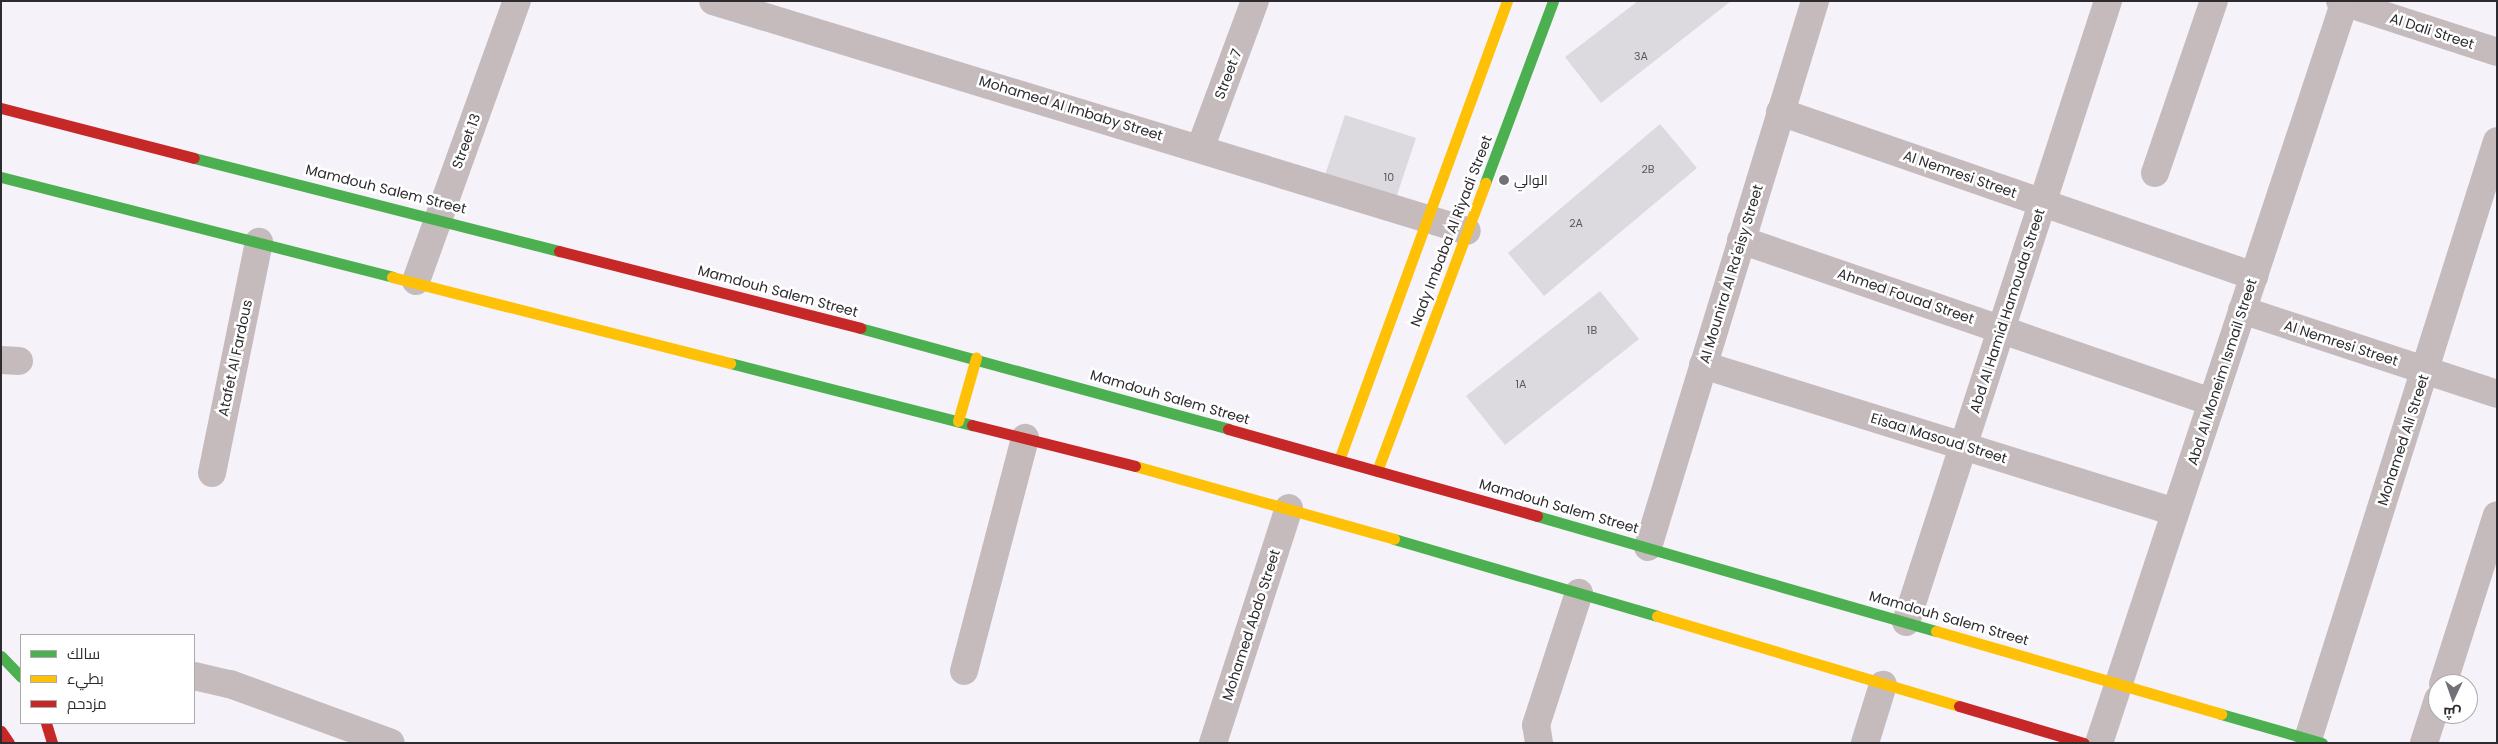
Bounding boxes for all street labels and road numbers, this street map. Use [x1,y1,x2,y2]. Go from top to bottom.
street label: Al Dali Street [2388,9,2476,53]
street label: Street 7 [1211,47,1245,101]
street label: Mohamed Al Imbaby Street [977,72,1165,144]
street label: Street 13 [448,111,484,171]
street label: Nady Imbaba Al Riyadi Street [1407,133,1495,329]
street label: Al Nemresi Street [1901,147,2019,201]
street label: Mamdouh Salem Street [304,161,468,217]
street label: Al Mounira Al Ra'eisy Street [1696,182,1766,366]
street label: Abd Al Hamid Hamouda Street [1966,207,2048,415]
street label: Mamdouh Salem Street [696,262,860,320]
street label: Ahmed Fouad Street [1836,265,1976,327]
street label: Abd Al Moneim Ismail Street [2184,277,2260,467]
street label: Atafet Al Fardous [214,298,256,418]
street label: Al Nemresi Street [2282,317,2400,369]
street label: Mamdouh Salem Street [1088,366,1252,428]
street label: Mohamed Ali Street [2374,372,2432,508]
street label: Eisaa Masoud Street [1869,409,2009,467]
street label: Mamdouh Salem Street [1477,475,1641,537]
street label: Mohamed Abdo Street [1219,547,1283,703]
street label: Mamdouh Salem Street [1867,587,2031,649]

